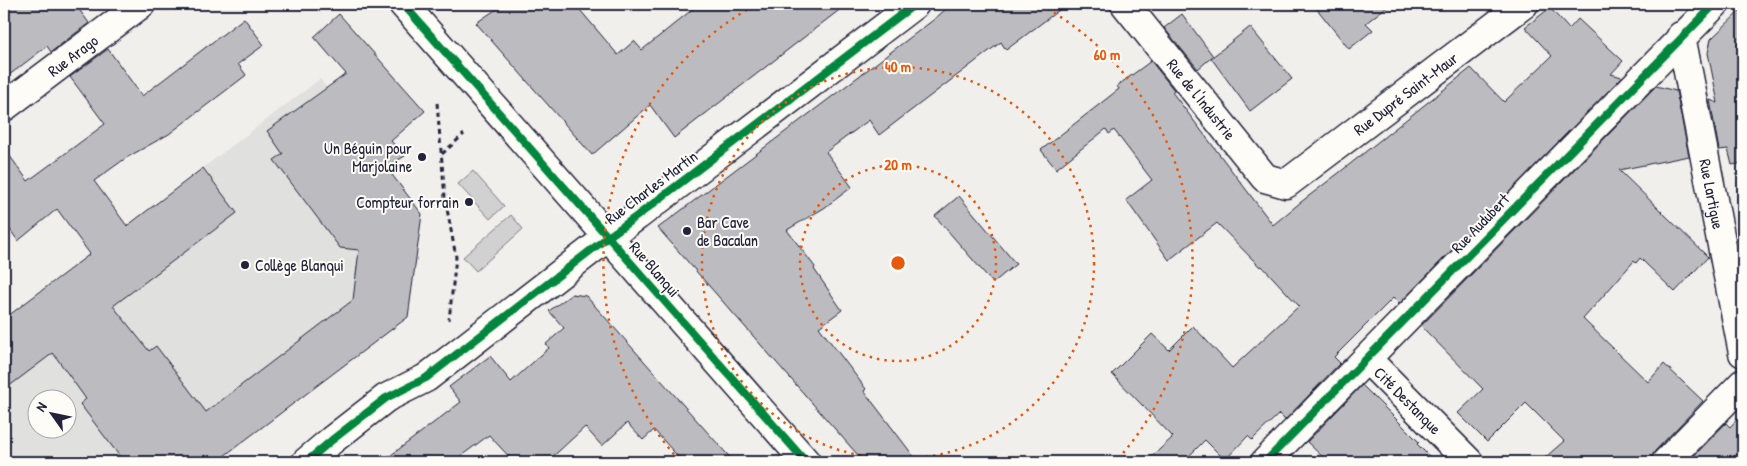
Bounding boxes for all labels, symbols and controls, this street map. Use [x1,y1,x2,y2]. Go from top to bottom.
street label: Rue Arago [43,29,103,81]
text: 60 m [1094,44,1120,65]
street label: Rue Dupré Saint-Maur [1349,47,1462,140]
street label: Rue de l'Industrie [1162,54,1241,145]
text: 40 m [885,56,911,77]
place label: Un Béguin pour Marjolaine [324,137,413,177]
street label: Rue Charles Martin [600,145,702,229]
marker: Un Béguin pour Marjolaine [416,151,428,163]
text: 20 m [884,154,912,175]
street label: Rue Lartigue [1694,157,1730,232]
street label: Rue Audubert [1446,188,1514,258]
place label: Compteur forrain [356,191,459,213]
marker: Compteur forrain [463,196,475,208]
place label: Bar Cave de Bacalan [697,211,758,251]
marker: Bar Cave de Bacalan [681,225,693,237]
street label: Rue Blanqui [625,237,685,301]
place label: Collège Blanqui [255,254,344,276]
centre of rings [889,254,907,272]
marker: Collège Blanqui [239,259,251,271]
street label: Cité Destanque [1369,361,1447,439]
north arrow [28,388,78,438]
text: N [31,398,51,415]

